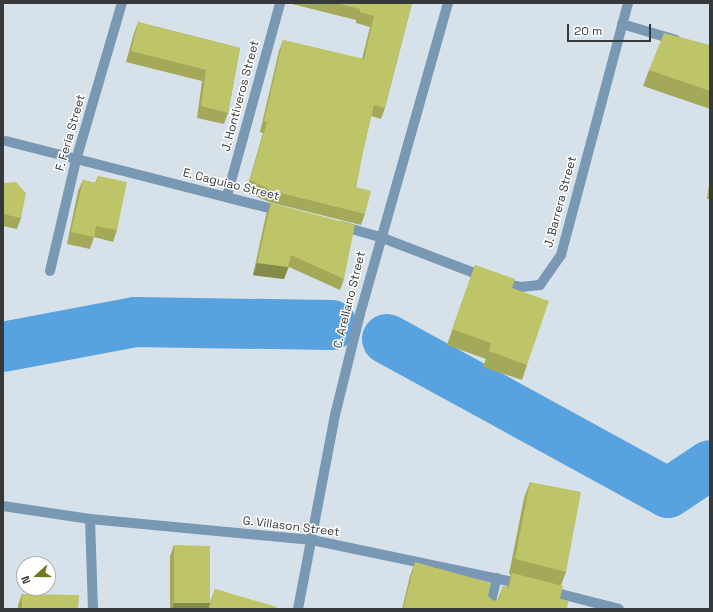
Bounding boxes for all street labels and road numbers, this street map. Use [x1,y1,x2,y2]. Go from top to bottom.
street label: J. Hontiveros Street [219,39,263,153]
street label: F. Feria Street [53,93,89,173]
street label: J. Barrera Street [542,155,580,249]
street label: E. Caguiao Street [181,166,281,204]
street label: C. Arellano Street [331,250,369,350]
street label: G. Villason Street [241,514,341,540]

